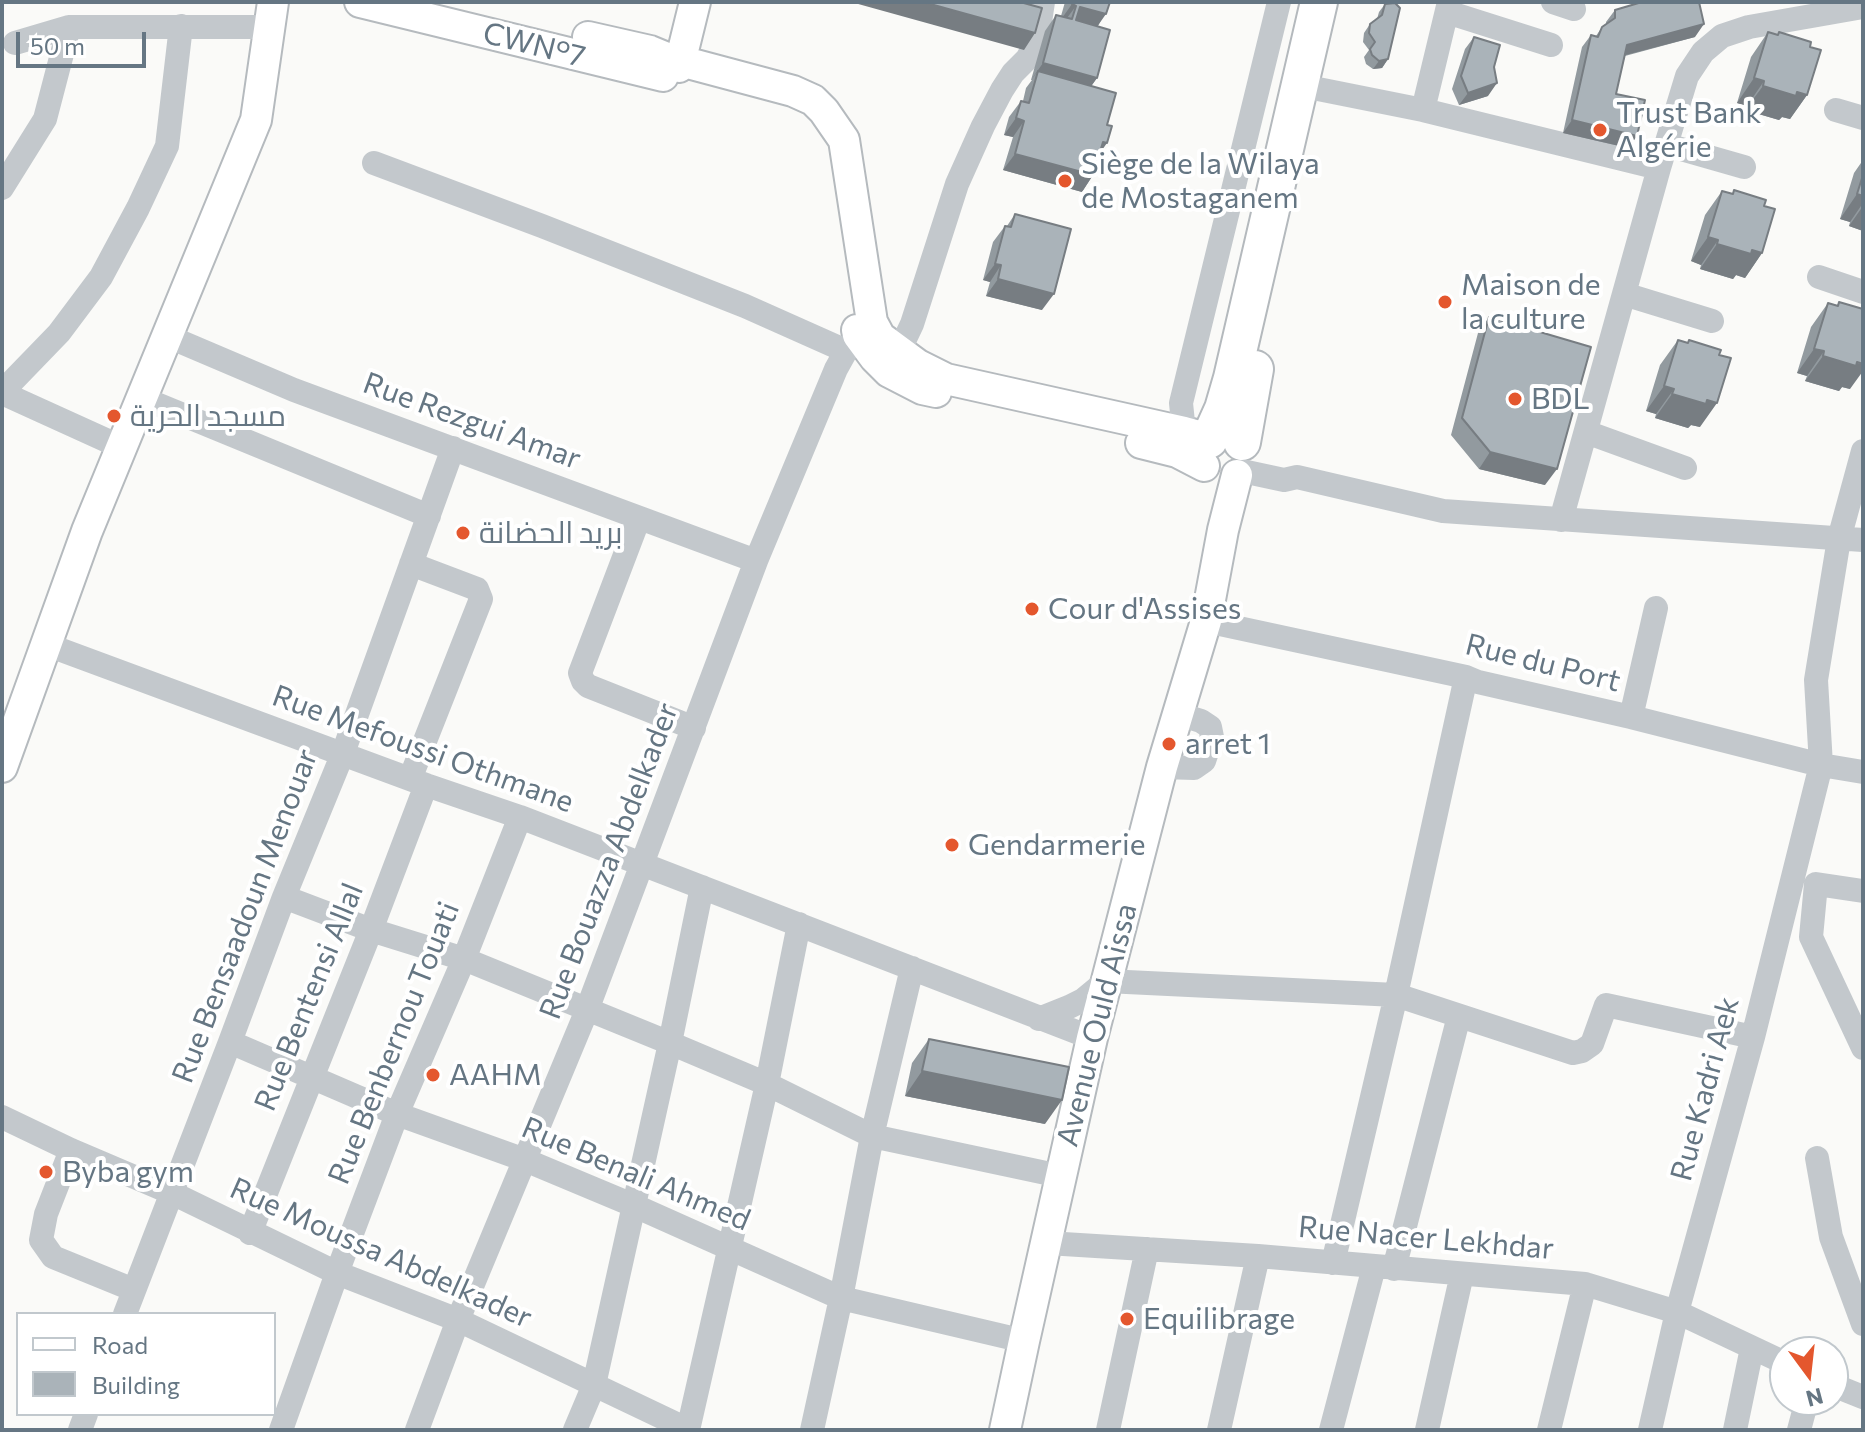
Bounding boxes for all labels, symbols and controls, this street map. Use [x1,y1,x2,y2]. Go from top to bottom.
street label: CWN°7 [479,15,589,75]
scale bar [20,16,150,66]
text: 50 m [30,31,85,60]
place label: Trust Bank Algérie [1616,95,1762,166]
marker: Trust Bank Algérie [1591,121,1609,139]
place label: Siège de la Wilaya de Mostaganem [1081,146,1320,216]
marker: Siège de la Wilaya de Mostaganem [1056,172,1074,190]
place label: Maison de la culture [1461,267,1600,338]
marker: Maison de la culture [1436,293,1454,311]
street label: Rue Rezgui Amar [358,365,586,477]
place label: BDL [1531,381,1590,417]
marker: BDL [1506,390,1524,408]
place label: مسجد الحرية [130,398,286,434]
marker: مسجد الحرية [105,407,123,425]
place label: بريد الحضانة [479,515,622,551]
marker: بريد الحضانة [454,524,472,542]
place label: Cour d'Assises [1048,591,1241,627]
marker: Cour d'Assises [1023,600,1041,618]
street label: Rue du Port [1462,626,1624,700]
street label: Rue Mefoussi Othmane [267,678,579,820]
street label: Rue Bouazza Abdelkader [532,698,686,1024]
place label: arret 1 [1185,726,1271,762]
marker: arret 1 [1160,735,1178,753]
street label: Rue Bensaadoun Menouar [165,744,325,1088]
place label: Gendarmerie [968,827,1146,863]
marker: Gendarmerie [943,836,961,854]
street label: Rue Bentensi Allal [247,878,371,1116]
street label: Rue Benbernou Touati [321,897,467,1189]
street label: Avenue Ould Aissa [1049,900,1145,1150]
street label: Rue Kadri Aek [1663,993,1747,1185]
place label: AAHM [449,1057,542,1093]
marker: AAHM [424,1066,442,1084]
street label: Rue Benali Ahmed [516,1110,756,1238]
place label: Byba gym [62,1154,194,1190]
marker: Byba gym [37,1163,55,1181]
street label: Rue Moussa Abdelkader [225,1170,537,1336]
street label: Rue Nacer Lekhdar [1297,1209,1555,1267]
place label: Equilibrage [1143,1301,1295,1337]
marker: Equilibrage [1118,1310,1136,1328]
legend [16,1312,276,1416]
text: Road [92,1330,148,1359]
north arrow [1769,1336,1849,1416]
text: Building [92,1370,180,1399]
text: N [1803,1383,1826,1413]

